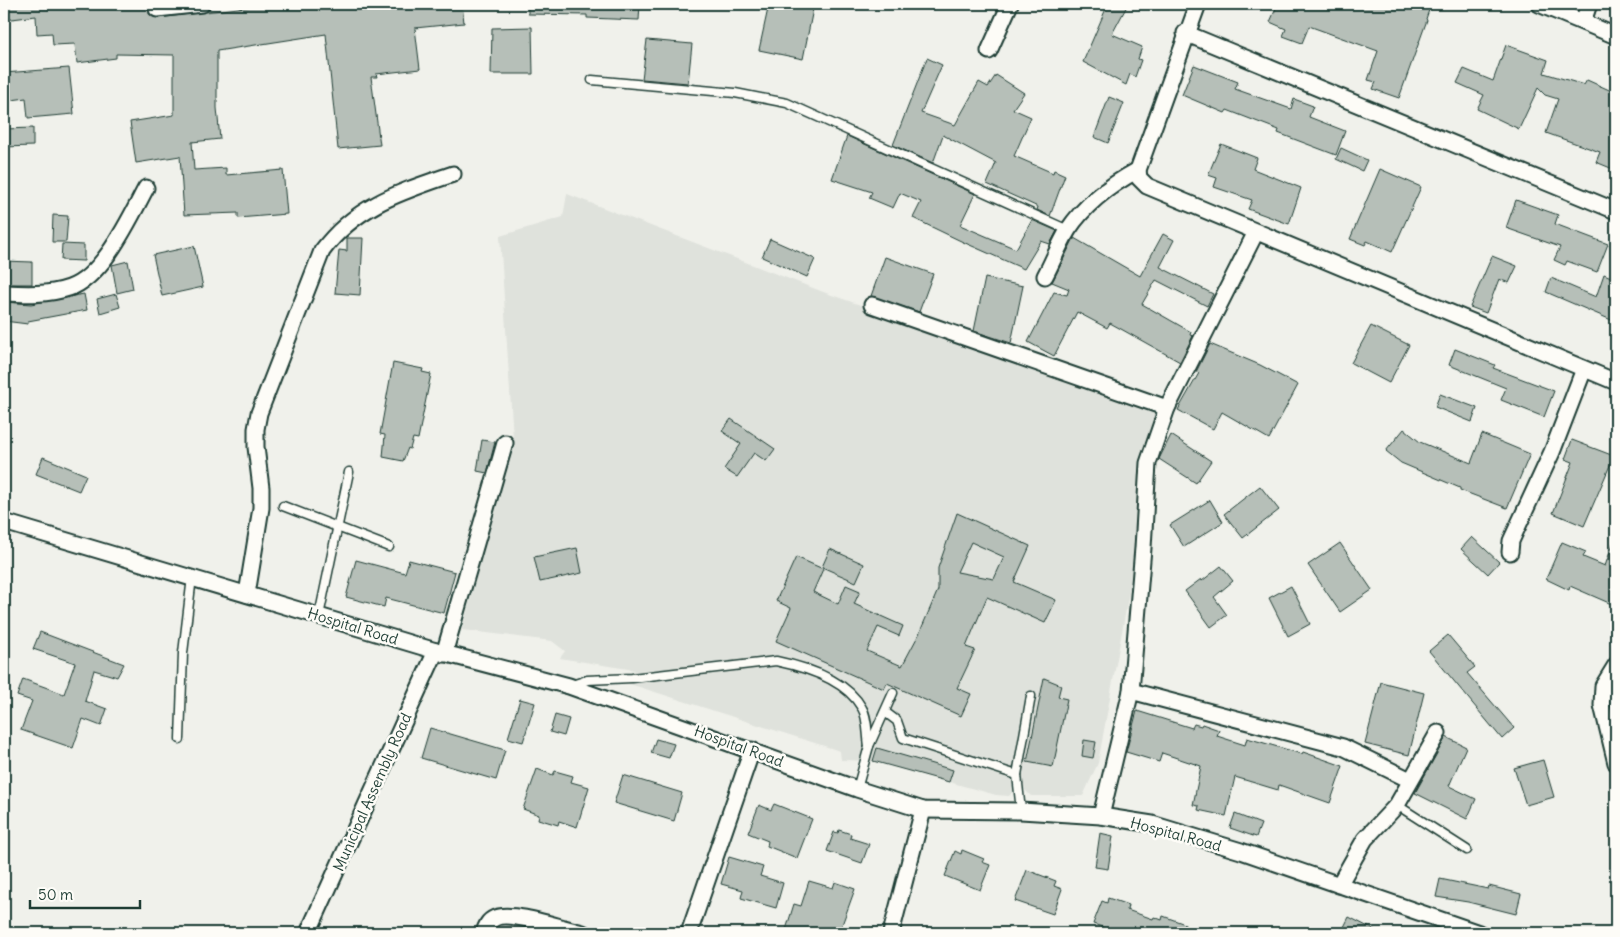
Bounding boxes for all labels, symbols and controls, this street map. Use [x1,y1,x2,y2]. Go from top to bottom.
street label: Hospital Road [305,603,401,649]
street label: Municipal Assembly Road [328,710,416,874]
street label: Hospital Road [692,721,786,771]
street label: Hospital Road [1128,813,1224,855]
scale bar [30,877,140,909]
text: 50 m [38,885,73,904]

